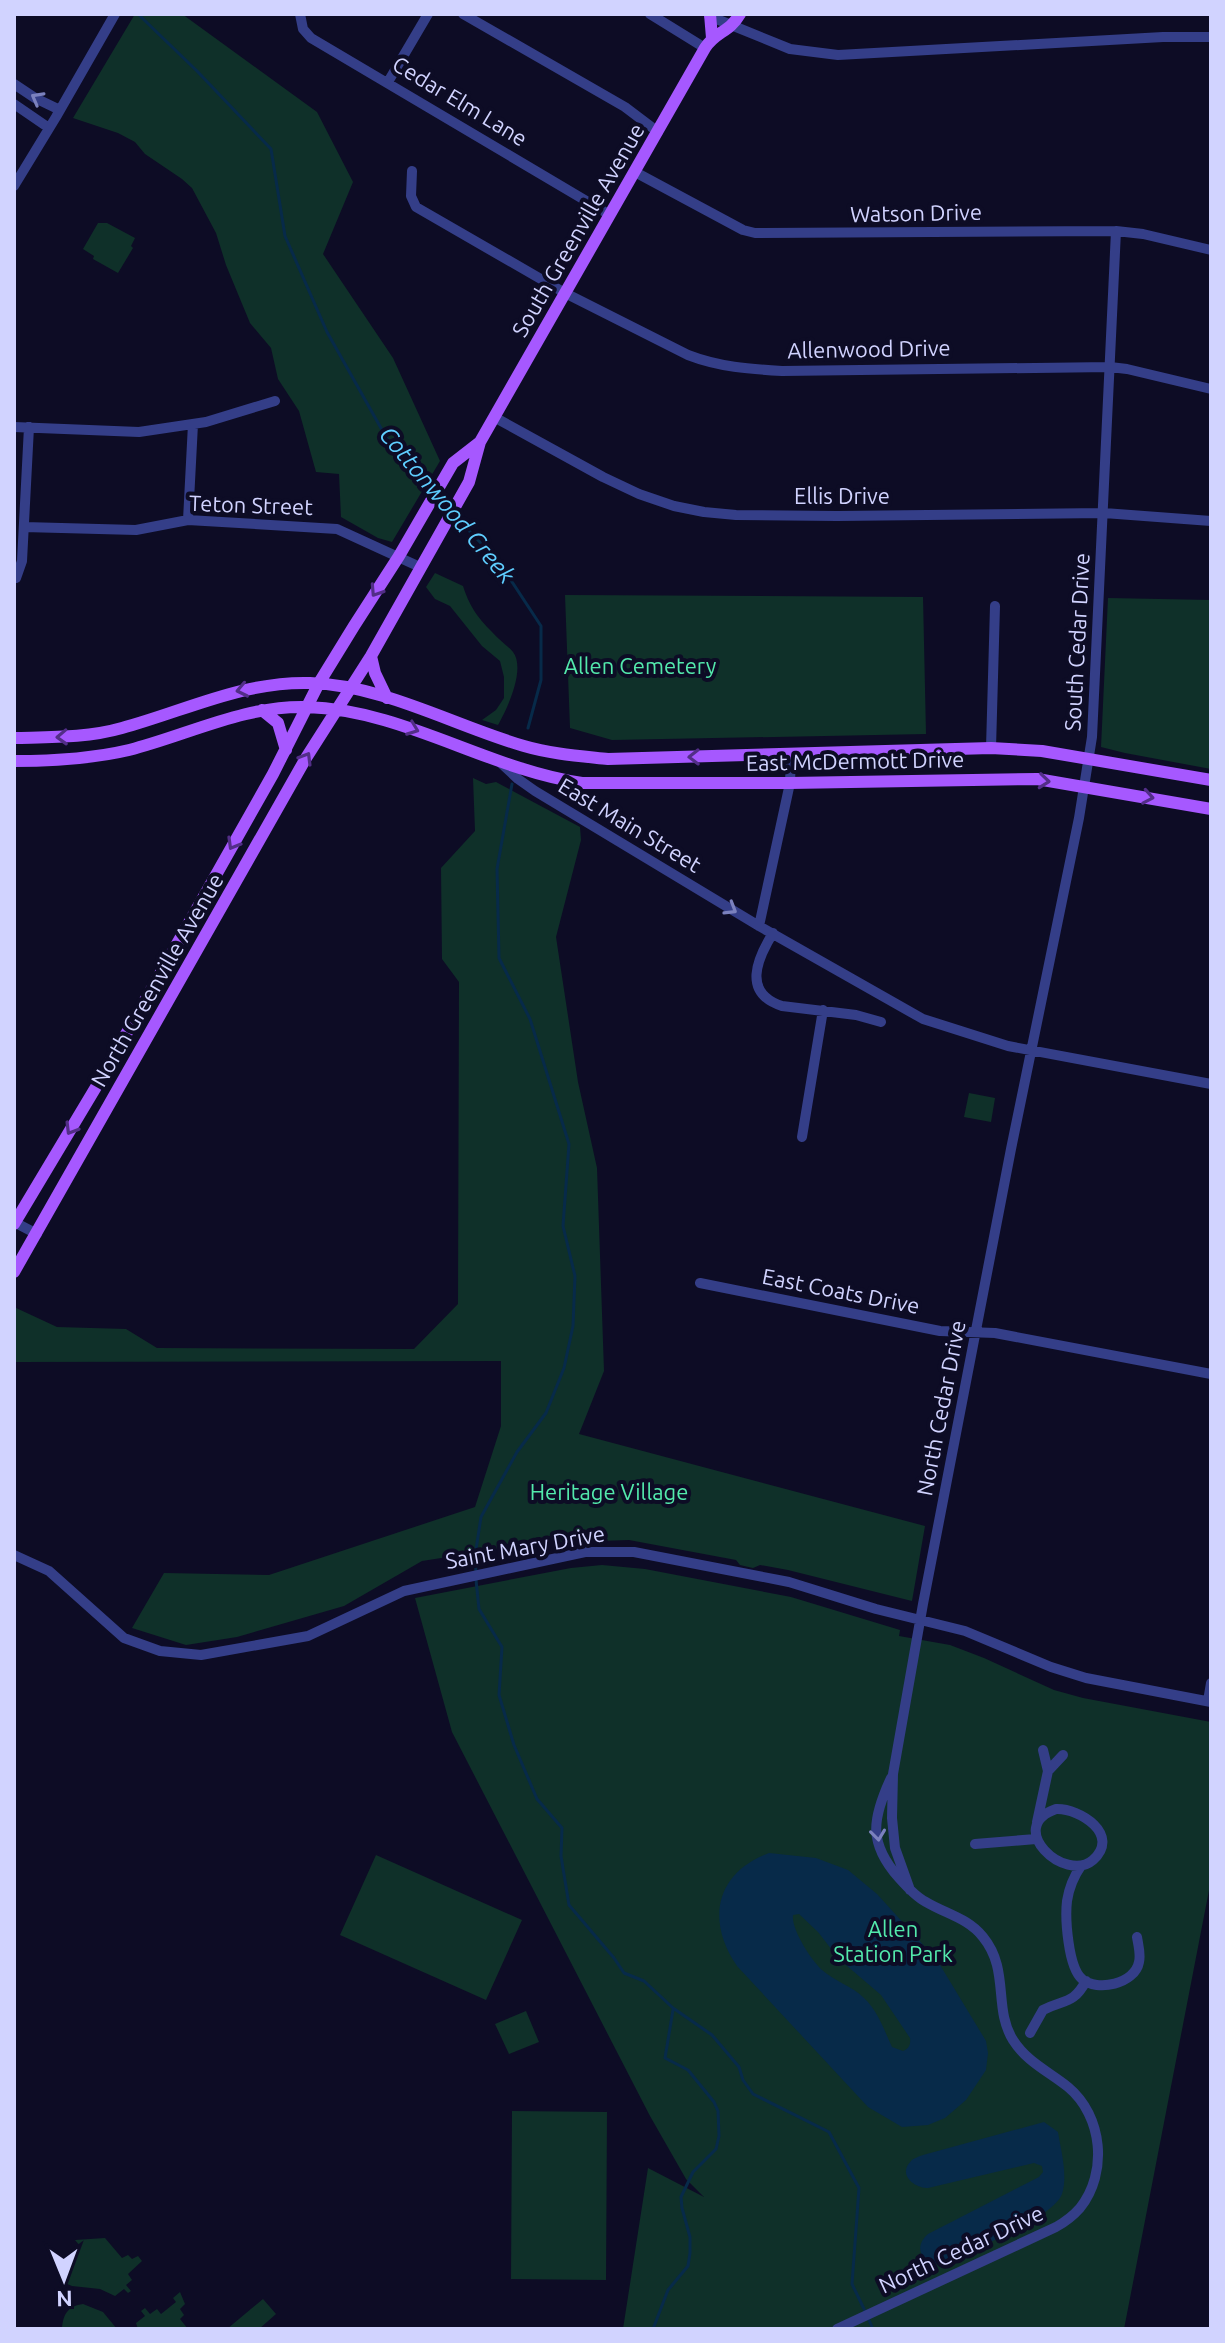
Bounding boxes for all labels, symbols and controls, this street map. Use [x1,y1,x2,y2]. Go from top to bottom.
street label: Cedar Elm Lane [388,51,532,151]
one-way arrow [30,92,45,107]
street label: South Greenville Avenue [506,119,649,341]
street label: Watson Drive [850,199,982,226]
street label: Allenwood Drive [787,335,951,362]
water label: Cottonwood Creek [374,421,521,589]
street label: Ellis Drive [794,483,890,508]
street label: Teton Street [189,490,314,519]
street label: South Cedar Drive [1059,552,1094,732]
one-way arrow [371,582,386,597]
park label: Allen Cemetery [564,653,717,678]
one-way arrow [235,681,249,698]
one-way arrow [405,719,419,736]
one-way arrow [55,728,68,745]
street label: East McDermott Drive [746,746,964,775]
one-way arrow [687,748,700,766]
one-way arrow [297,752,312,767]
street label: East Main Street [555,772,706,877]
one-way arrow [1038,772,1051,789]
one-way arrow [1141,788,1155,805]
one-way arrow [227,835,243,850]
street label: North Greenville Avenue [85,869,228,1091]
one-way arrow [722,899,737,915]
one-way arrow [65,1120,81,1135]
street label: East Coats Drive [760,1263,922,1318]
street label: North Cedar Drive [911,1318,970,1498]
park label: Heritage Village [530,1479,688,1504]
street label: Saint Mary Drive [443,1520,607,1573]
one-way arrow [869,1829,886,1842]
park label: Allen Station Park [833,1916,953,1966]
street label: North Cedar Drive [875,2200,1047,2298]
north arrow [24,2239,104,2319]
text: N [56,2287,73,2312]

